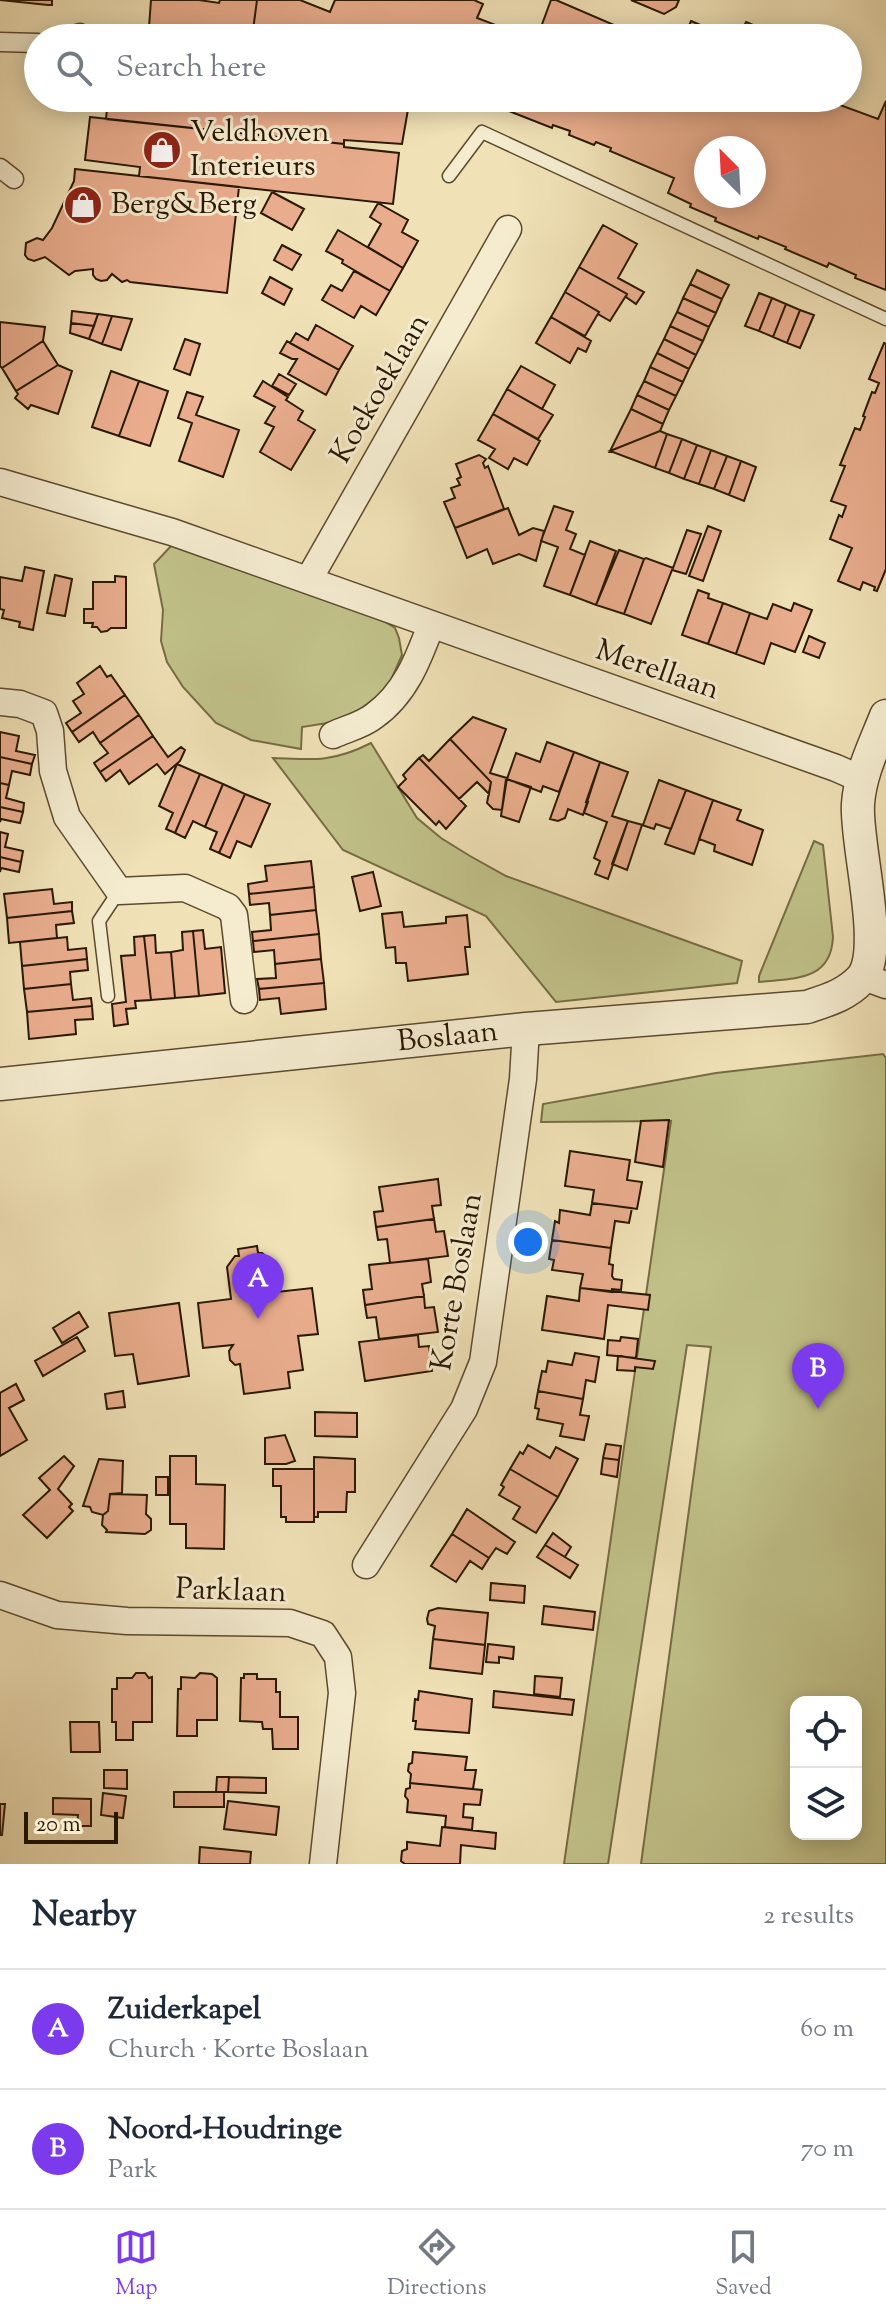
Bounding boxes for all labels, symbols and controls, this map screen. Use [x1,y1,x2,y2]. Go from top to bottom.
search box [24,24,862,112]
icon: search [52,46,96,90]
text: Search here [116,47,266,90]
place label: Veldhoven Interieurs [190,112,330,189]
shop icon: Veldhoven Interieurs [141,129,183,171]
north arrow [694,136,766,208]
shop icon: Berg&Berg [62,184,104,226]
place label: Berg&Berg [111,184,257,227]
street label: Koekoeklaan [321,306,441,472]
street label: Merellaan [589,630,725,712]
street label: Boslaan [395,1011,500,1064]
street label: Korte Boslaan [421,1190,495,1374]
your location [508,1222,548,1262]
pin: A [232,1253,284,1319]
pin: B [792,1343,844,1409]
street label: Parklaan [175,1569,288,1615]
map controls [790,1696,862,1840]
button: locate [790,1696,862,1768]
button: layers [790,1768,862,1840]
scale bar [24,1808,118,1844]
text: 20 m [36,1810,81,1842]
text: Nearby [32,1892,137,1941]
text: 2 results [763,1898,854,1935]
text: Zuiderkapel [108,1989,261,2032]
text: A [47,2011,69,2048]
text: 60 m [800,2011,854,2048]
text: Church · Korte Boslaan [108,2032,369,2069]
text: Noord-Houdringe [108,2109,342,2152]
text: B [50,2131,66,2168]
text: 70 m [801,2131,854,2168]
text: Park [108,2152,158,2189]
tab: Map [114,2225,158,2305]
tab: Directions [387,2225,486,2305]
tab: Saved [715,2225,772,2305]

